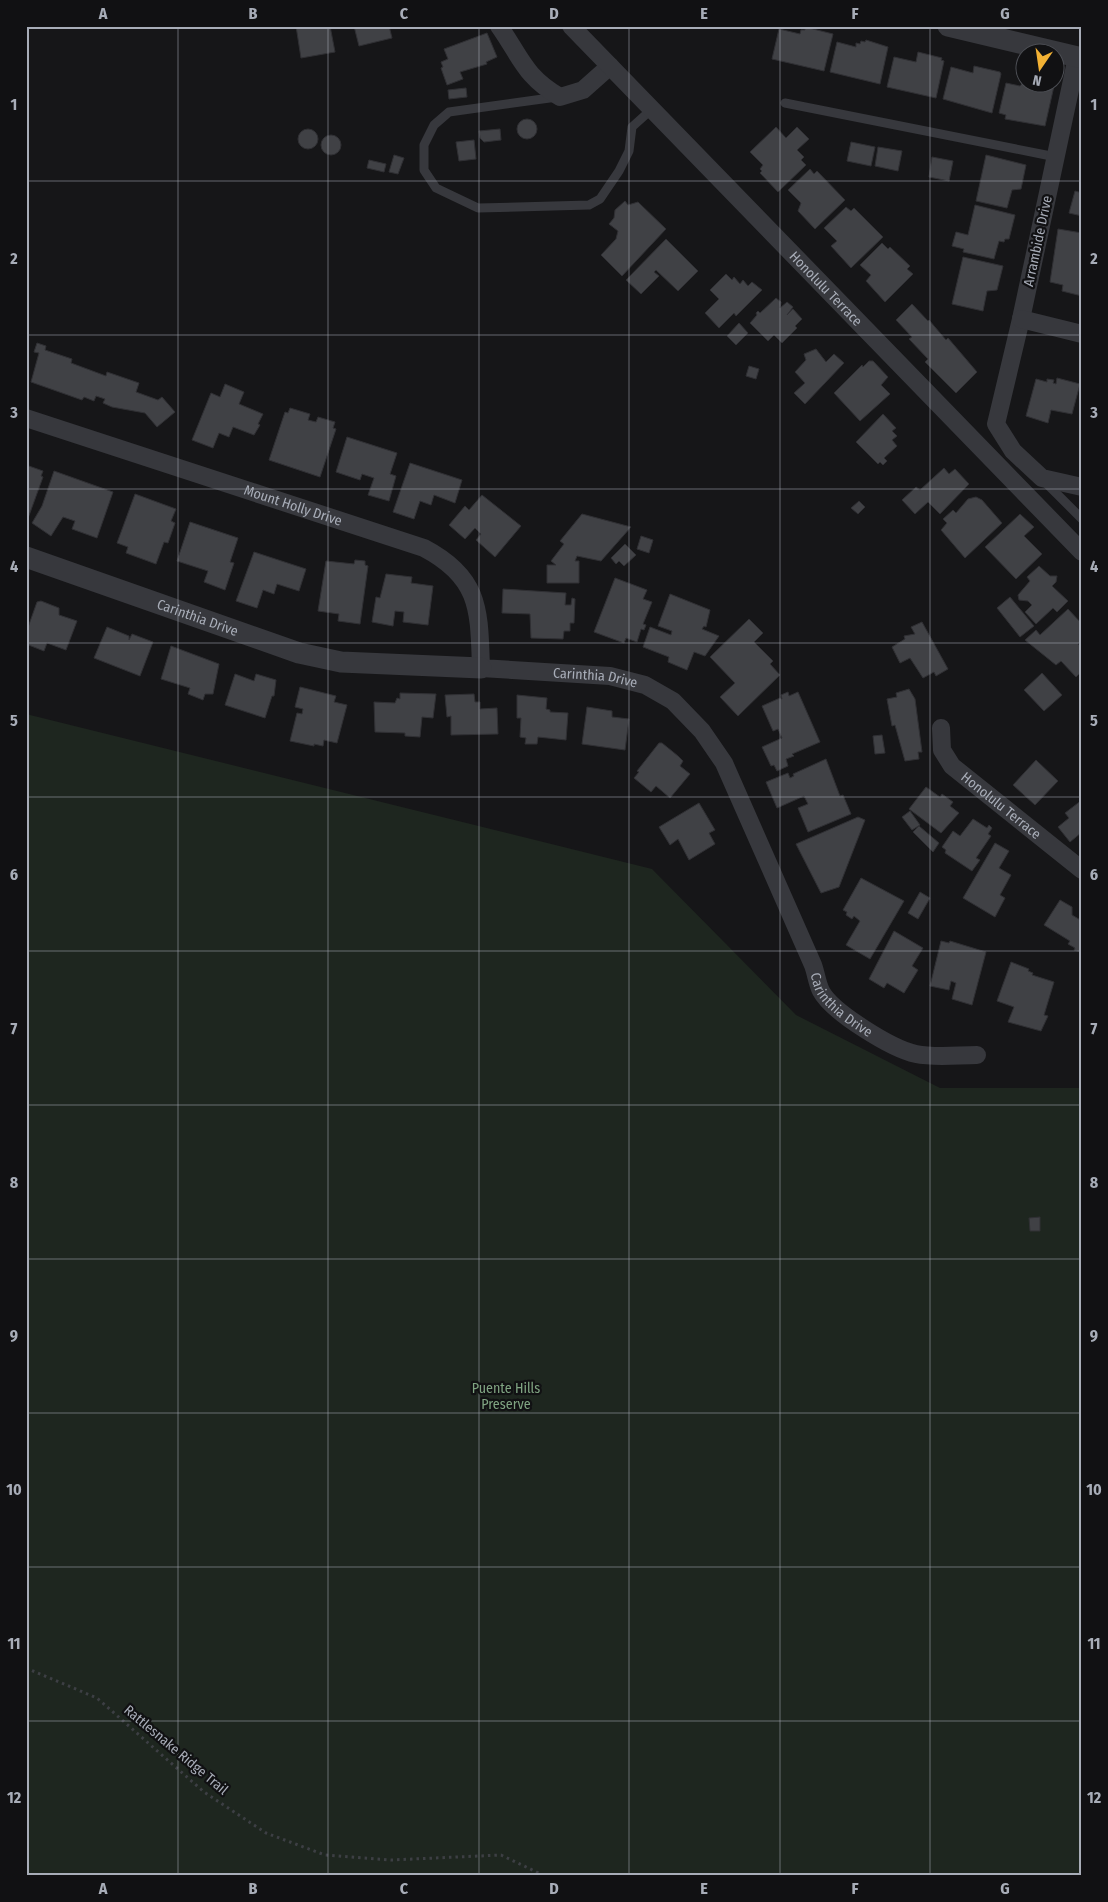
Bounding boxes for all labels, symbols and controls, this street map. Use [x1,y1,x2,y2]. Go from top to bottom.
text: A [98,4,108,23]
text: B [249,4,258,23]
text: C [400,4,409,23]
text: D [549,4,559,23]
text: E [700,4,708,23]
text: F [851,4,859,23]
text: G [1000,4,1010,23]
north arrow [1016,42,1066,92]
text: N [1031,71,1043,89]
text: 1 [11,95,17,114]
text: 1 [1091,95,1097,114]
street label: Arrambide Drive [1020,194,1056,288]
street label: Honolulu Terrace [786,248,866,329]
text: 2 [9,249,18,268]
text: 2 [1089,249,1098,268]
text: 3 [9,403,18,422]
text: 3 [1089,403,1098,422]
street label: Mount Holly Drive [242,481,344,529]
text: 4 [10,557,18,576]
text: 4 [1090,557,1098,576]
street label: Carinthia Drive [155,595,241,640]
street label: Carinthia Drive [553,664,639,691]
text: 5 [10,711,18,730]
text: 5 [1090,711,1098,730]
street label: Honolulu Terrace [958,768,1045,843]
text: 6 [10,865,18,884]
text: 6 [1090,865,1098,884]
street label: Carinthia Drive [807,971,876,1041]
text: 7 [11,1019,18,1038]
text: 7 [1091,1019,1098,1038]
text: 8 [10,1173,19,1192]
text: 8 [1090,1173,1099,1192]
text: 9 [10,1326,18,1345]
text: 9 [1090,1326,1098,1345]
park label: Puente Hills Preserve [472,1380,540,1413]
text: 10 [6,1480,22,1499]
text: 10 [1086,1480,1102,1499]
text: 11 [7,1634,21,1653]
text: 11 [1087,1634,1101,1653]
street label: Rattlesnake Ridge Trail [121,1702,232,1799]
text: 12 [7,1788,22,1807]
text: 12 [1087,1788,1102,1807]
text: A [98,1879,108,1898]
text: B [249,1879,258,1898]
text: C [400,1879,409,1898]
text: D [549,1879,559,1898]
text: E [700,1879,708,1898]
text: F [851,1879,859,1898]
text: G [1000,1879,1010,1898]

